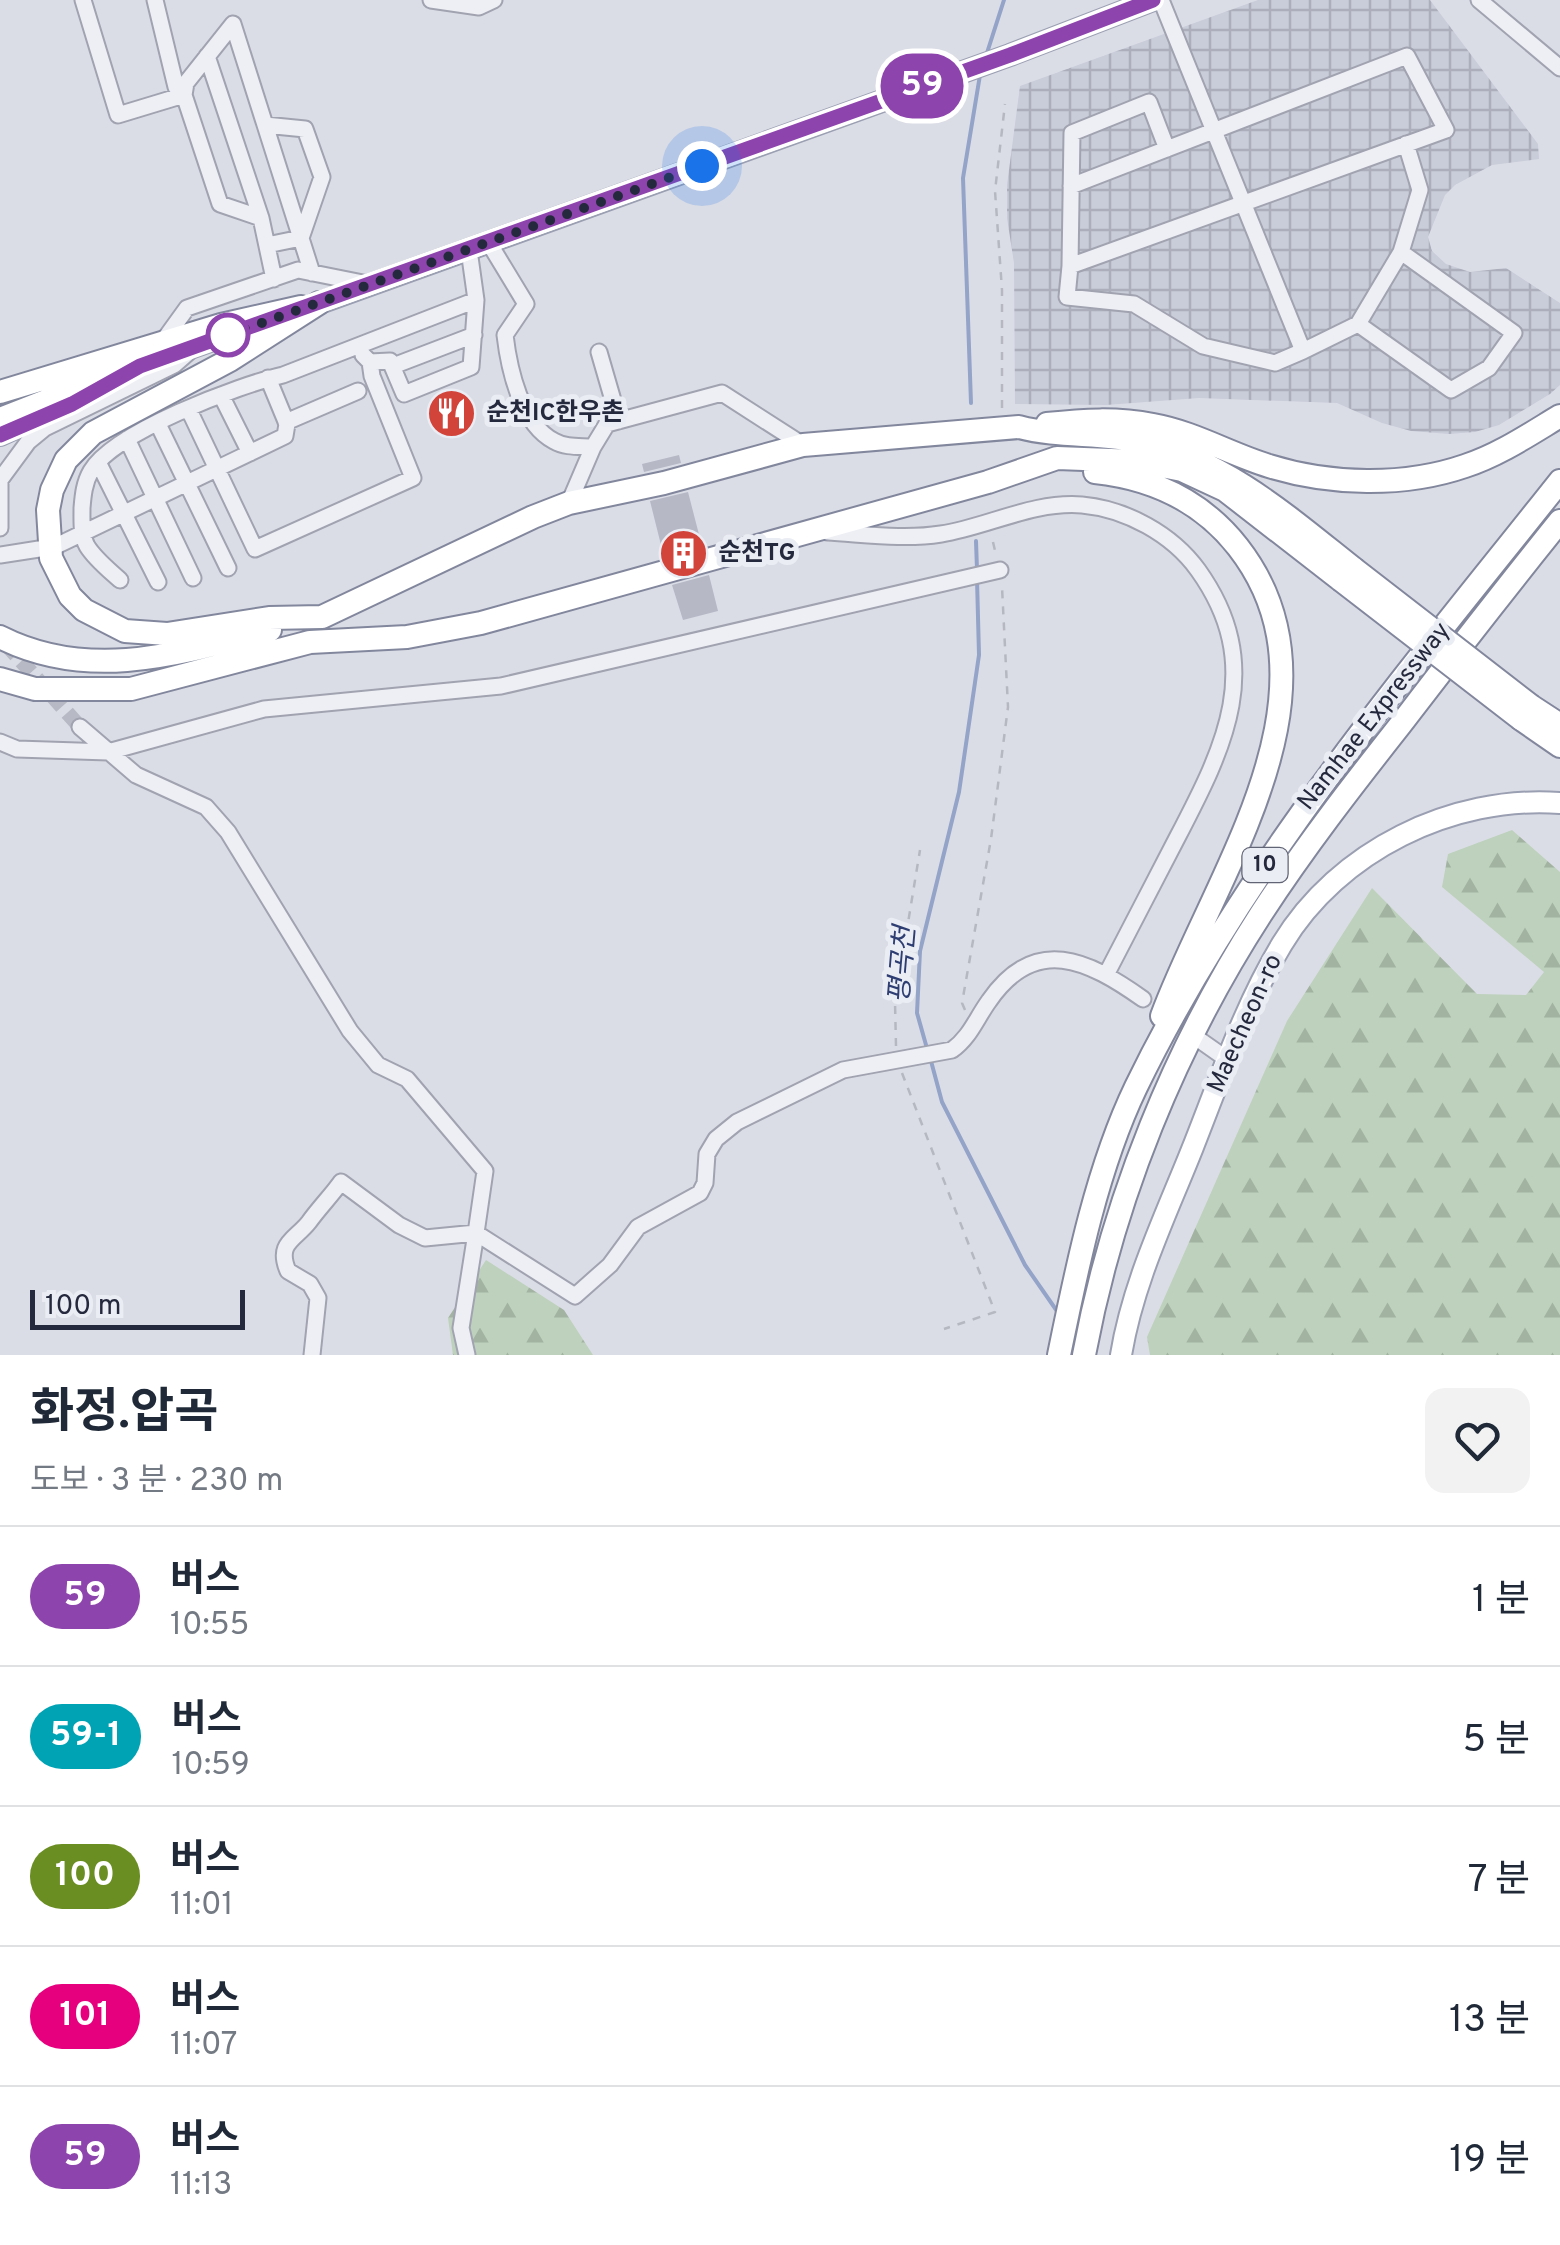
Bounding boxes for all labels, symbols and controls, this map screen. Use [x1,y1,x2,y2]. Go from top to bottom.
line badge: 59 [877,54,967,118]
text: 59 [901,64,943,108]
your location [677,141,727,191]
unlabelled marker [207,314,249,356]
restaurant icon: 순천IC한우촌 [425,388,477,440]
place label: 순천IC한우촌 [486,398,624,430]
building icon: 순천TG [657,528,709,580]
place label: 순천TG [718,538,795,570]
street label: Namhae Expressway [1292,616,1458,818]
road number: 10 [1242,848,1288,882]
water label: 평곡천 [883,922,926,1005]
street label: Maecheon-ro [1201,950,1291,1098]
scale bar [30,1285,245,1330]
text: 100 m [45,1289,121,1325]
text: 화정.압곡 [30,1385,218,1445]
button: heart [1425,1388,1530,1493]
text: 도보 · 3 분 · 230 m [30,1462,283,1502]
text: 버스 [170,1557,240,1606]
text: 59 [64,1574,106,1618]
text: 1 분 [1472,1577,1530,1626]
text: 10:55 [170,1606,249,1646]
text: 버스 [171,1697,241,1746]
text: 59-1 [50,1714,121,1758]
text: 5 분 [1463,1717,1530,1766]
text: 10:59 [171,1746,250,1786]
text: 버스 [170,1837,240,1886]
text: 100 [55,1854,115,1898]
text: 7 분 [1468,1857,1530,1906]
text: 11:01 [170,1886,234,1926]
text: 버스 [170,1977,240,2026]
text: 101 [59,1994,111,2038]
text: 13 분 [1449,1997,1530,2046]
text: 11:07 [170,2026,237,2066]
text: 버스 [170,2117,240,2166]
text: 59 [64,2134,106,2178]
text: 19 분 [1449,2137,1530,2186]
text: 11:13 [170,2166,232,2206]

